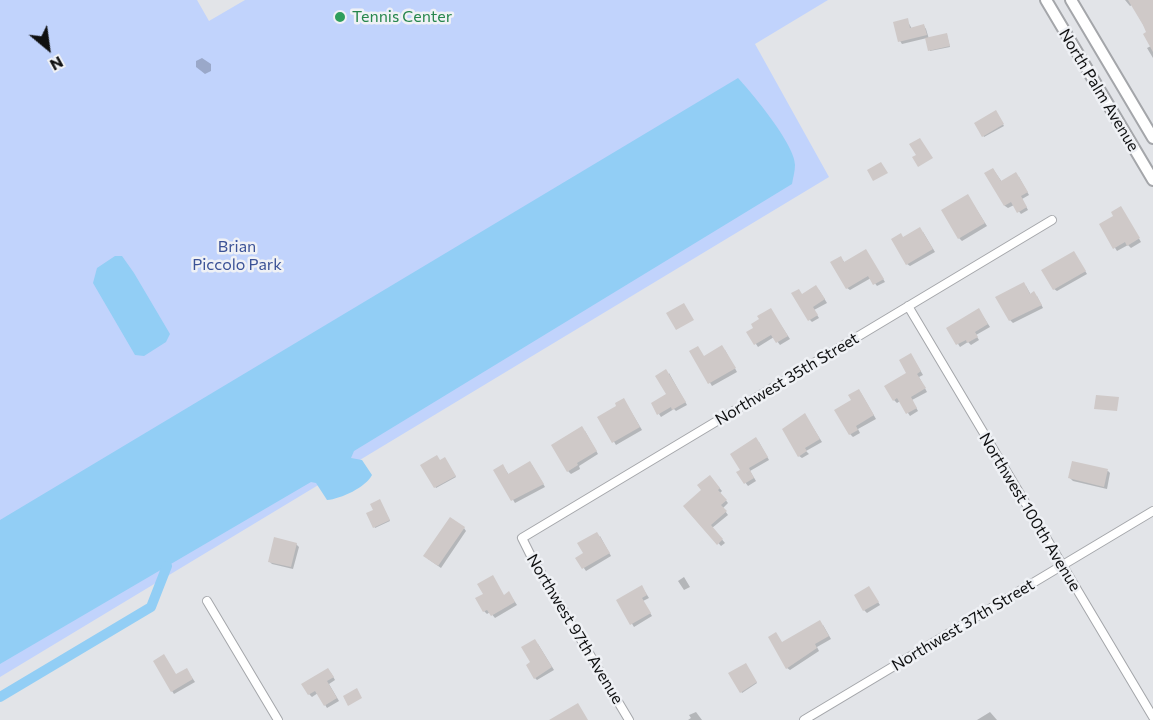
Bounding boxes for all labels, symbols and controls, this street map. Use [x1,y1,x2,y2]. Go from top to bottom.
place label: Tennis Center [352,7,452,27]
marker: Tennis Center [333,10,347,24]
north arrow [18,18,78,78]
street label: North Palm Avenue [1055,25,1143,155]
text: N [47,53,67,75]
park label: Brian Piccolo Park [192,237,282,275]
street label: Northwest 35th Street [712,329,862,429]
street label: Northwest 100th Avenue [975,429,1085,595]
street label: Northwest 97th Avenue [523,551,627,707]
street label: Northwest 37th Street [888,575,1038,675]

